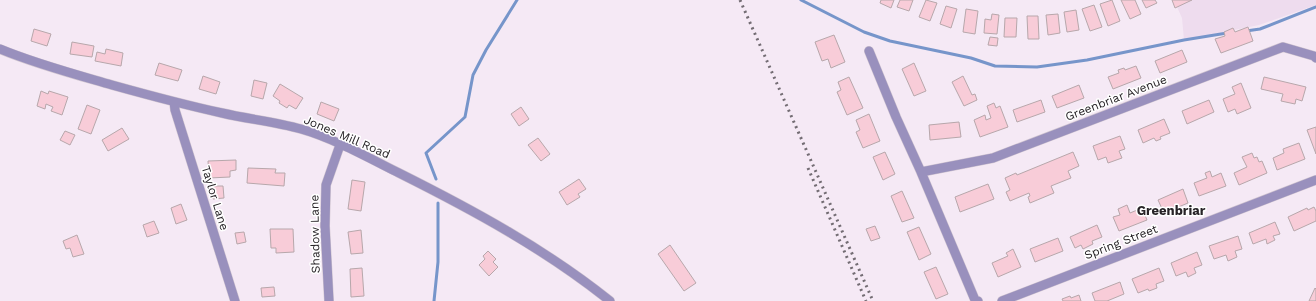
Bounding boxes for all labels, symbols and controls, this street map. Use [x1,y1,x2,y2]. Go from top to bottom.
street label: Greenbriar Avenue [1063,72,1169,124]
street label: Jones Mill Road [302,113,392,161]
street label: Taylor Lane [199,164,231,232]
street label: Shadow Lane [307,194,323,273]
district label: Greenbriar [1137,203,1206,218]
street label: Spring Street [1082,222,1160,262]

